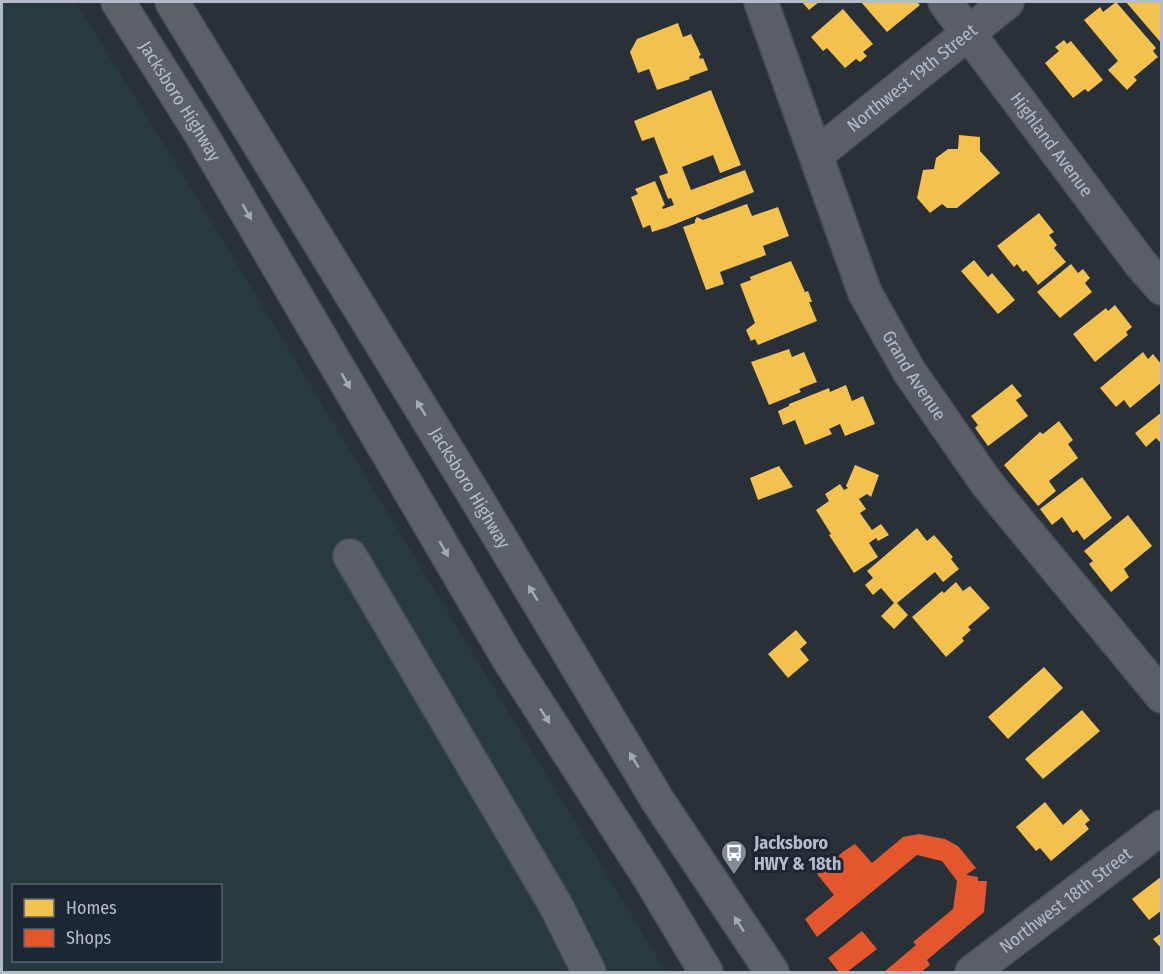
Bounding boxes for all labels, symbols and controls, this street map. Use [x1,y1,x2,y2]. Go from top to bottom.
street label: Northwest 19th Street [843,19,982,137]
street label: Jacksboro Highway [134,37,226,165]
street label: Highland Avenue [1005,88,1098,201]
one-way arrow [242,204,252,221]
street label: Grand Avenue [877,327,951,425]
one-way arrow [340,373,351,389]
one-way arrow [416,400,427,416]
street label: Jacksboro Highway [425,423,515,552]
one-way arrow [439,541,449,558]
one-way arrow [528,585,539,601]
one-way arrow [539,708,550,724]
one-way arrow [628,752,639,768]
place label: Jacksboro HWY & 18th [753,832,841,875]
bus stop icon: Jacksboro HWY & 18th [719,838,749,876]
street label: Northwest 18th Street [995,843,1136,958]
legend [12,884,222,962]
text: Homes [66,897,117,919]
one-way arrow [734,915,745,932]
text: Shops [66,927,111,949]

